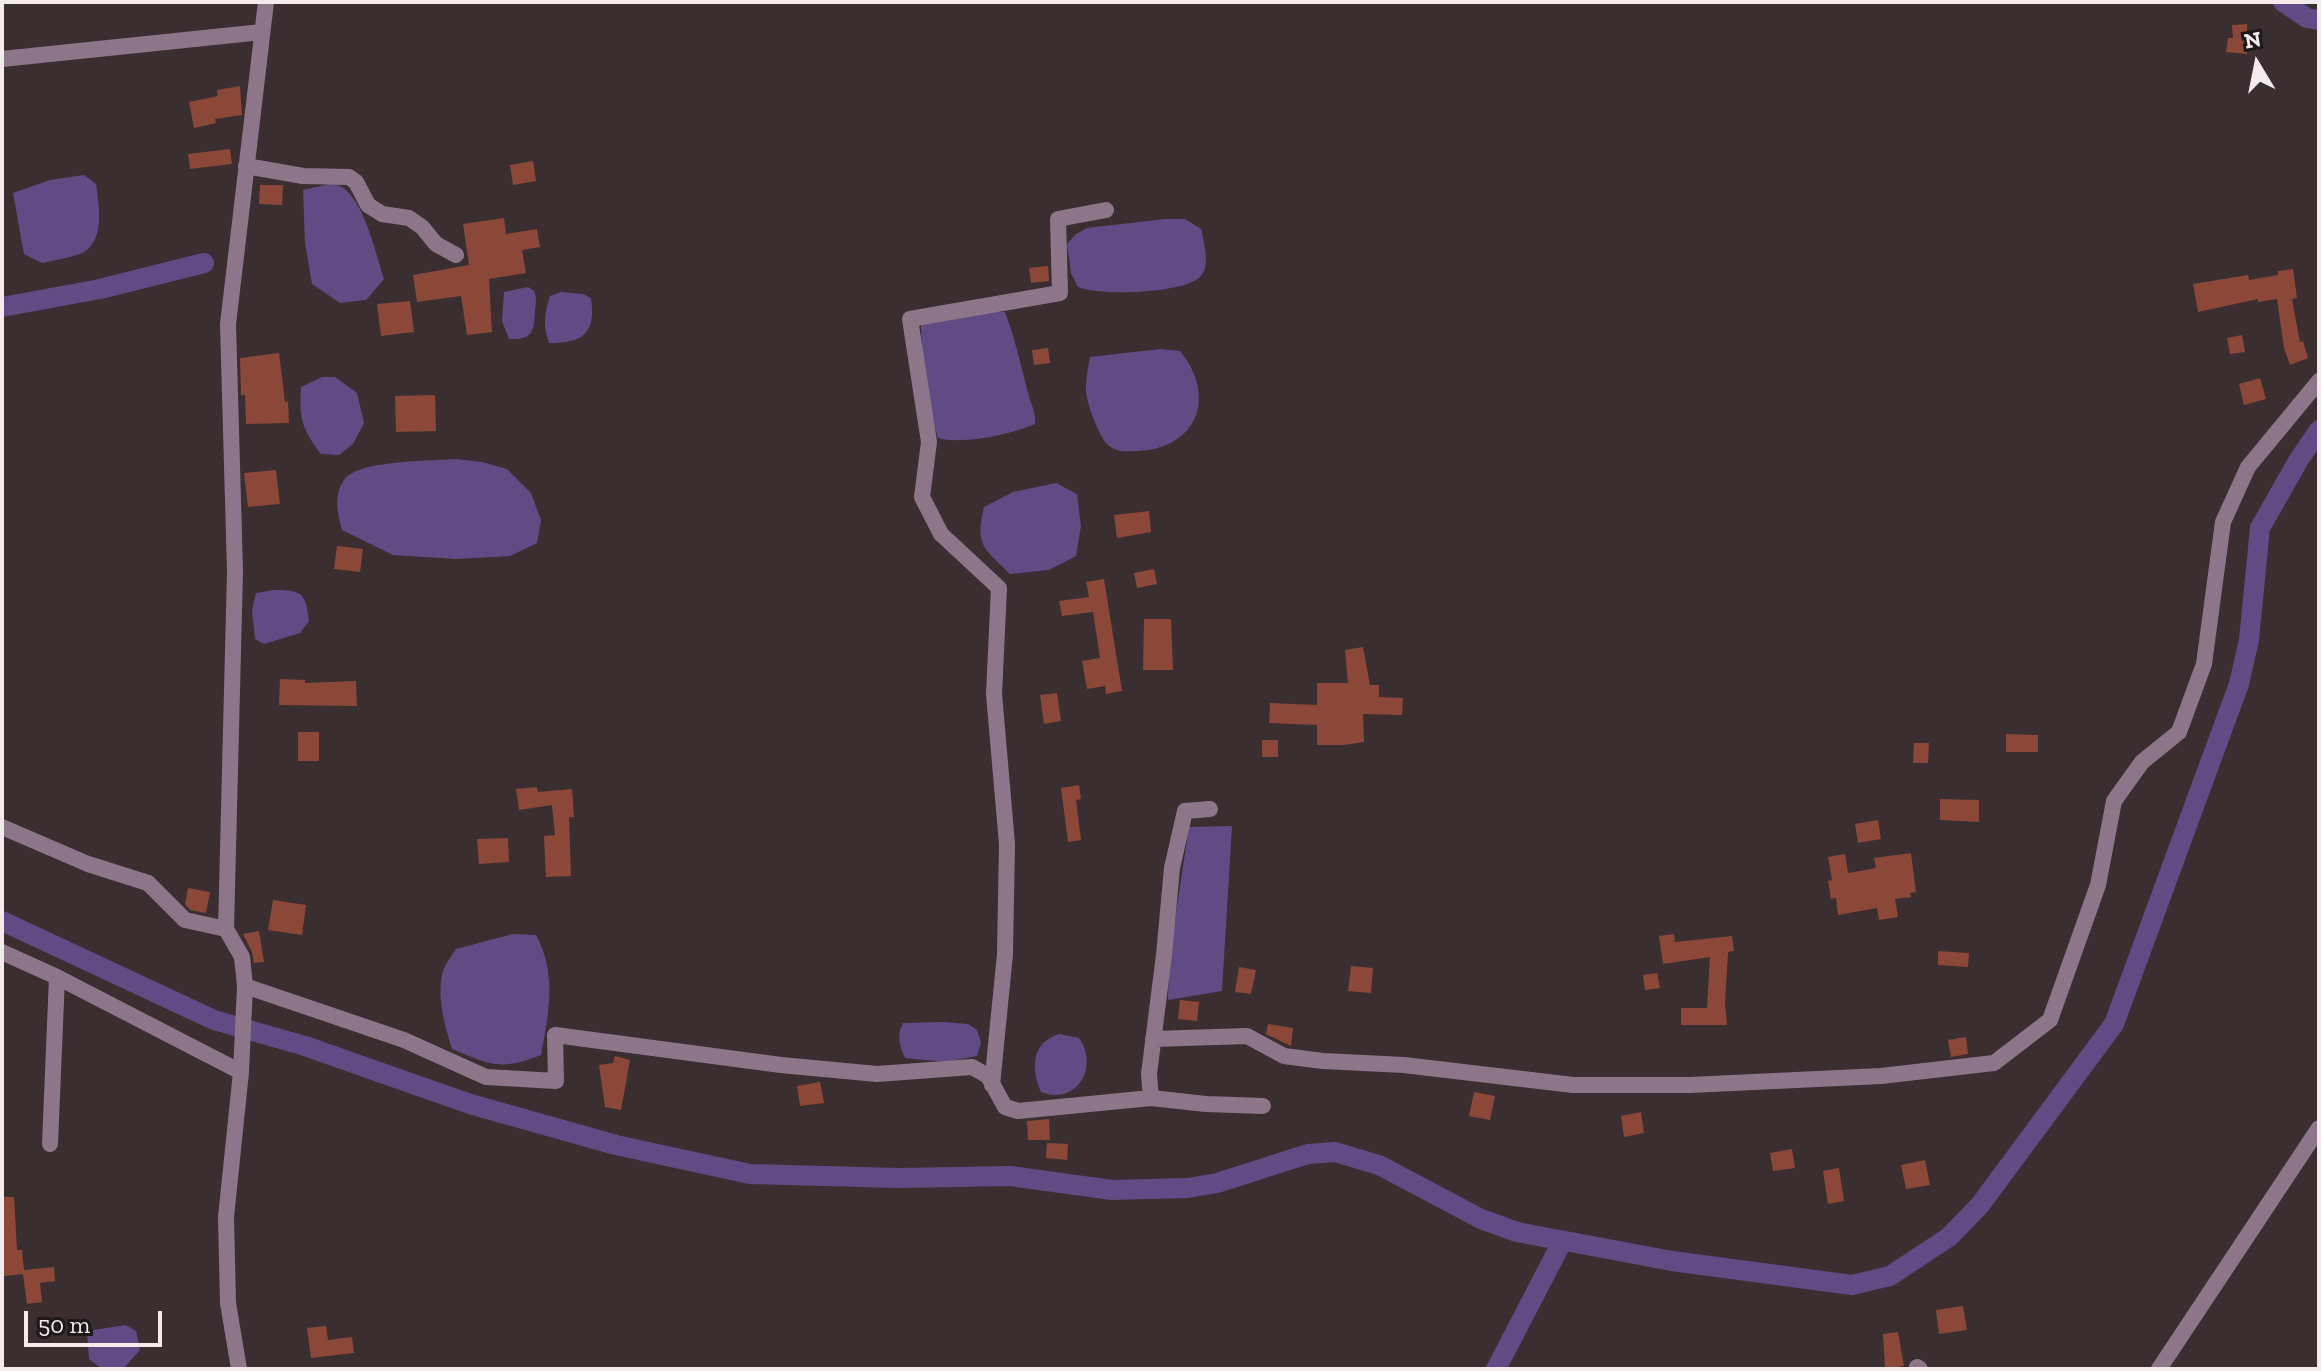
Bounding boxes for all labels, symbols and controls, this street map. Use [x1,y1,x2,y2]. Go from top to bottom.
north arrow [2217,24,2297,104]
text: N [2242,25,2263,55]
scale bar [28,1295,166,1345]
text: 50 m [38,1310,90,1339]

